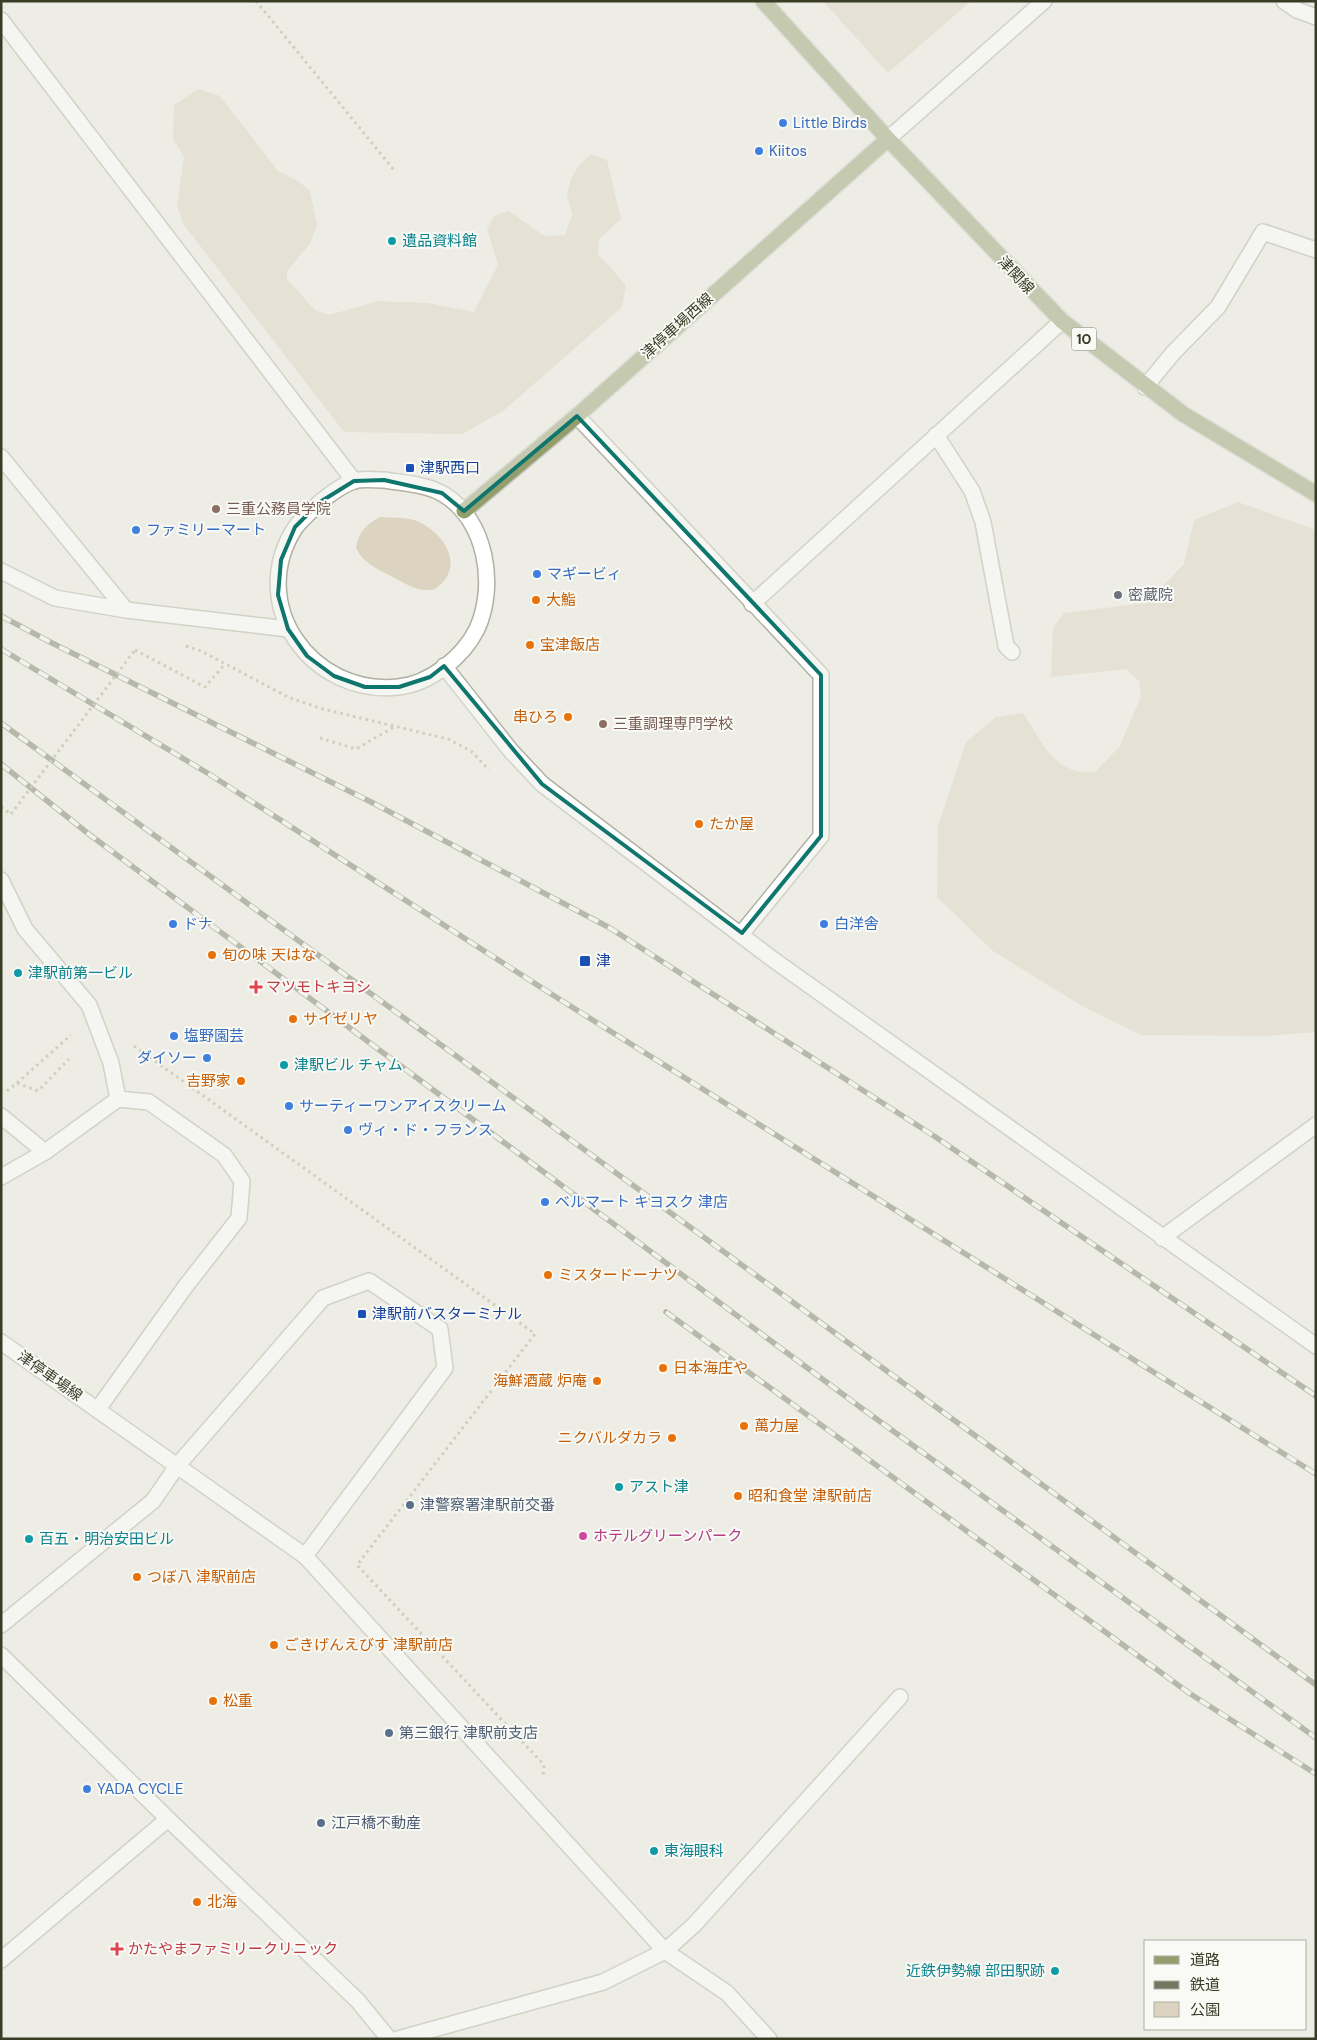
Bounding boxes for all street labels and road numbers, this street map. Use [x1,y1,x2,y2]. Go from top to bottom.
street label: 津関線 [993,252,1039,298]
street label: 津停車場西線 [637,288,717,364]
road number: 10 [1072,328,1096,350]
street label: 津停車場線 [14,1346,86,1406]

